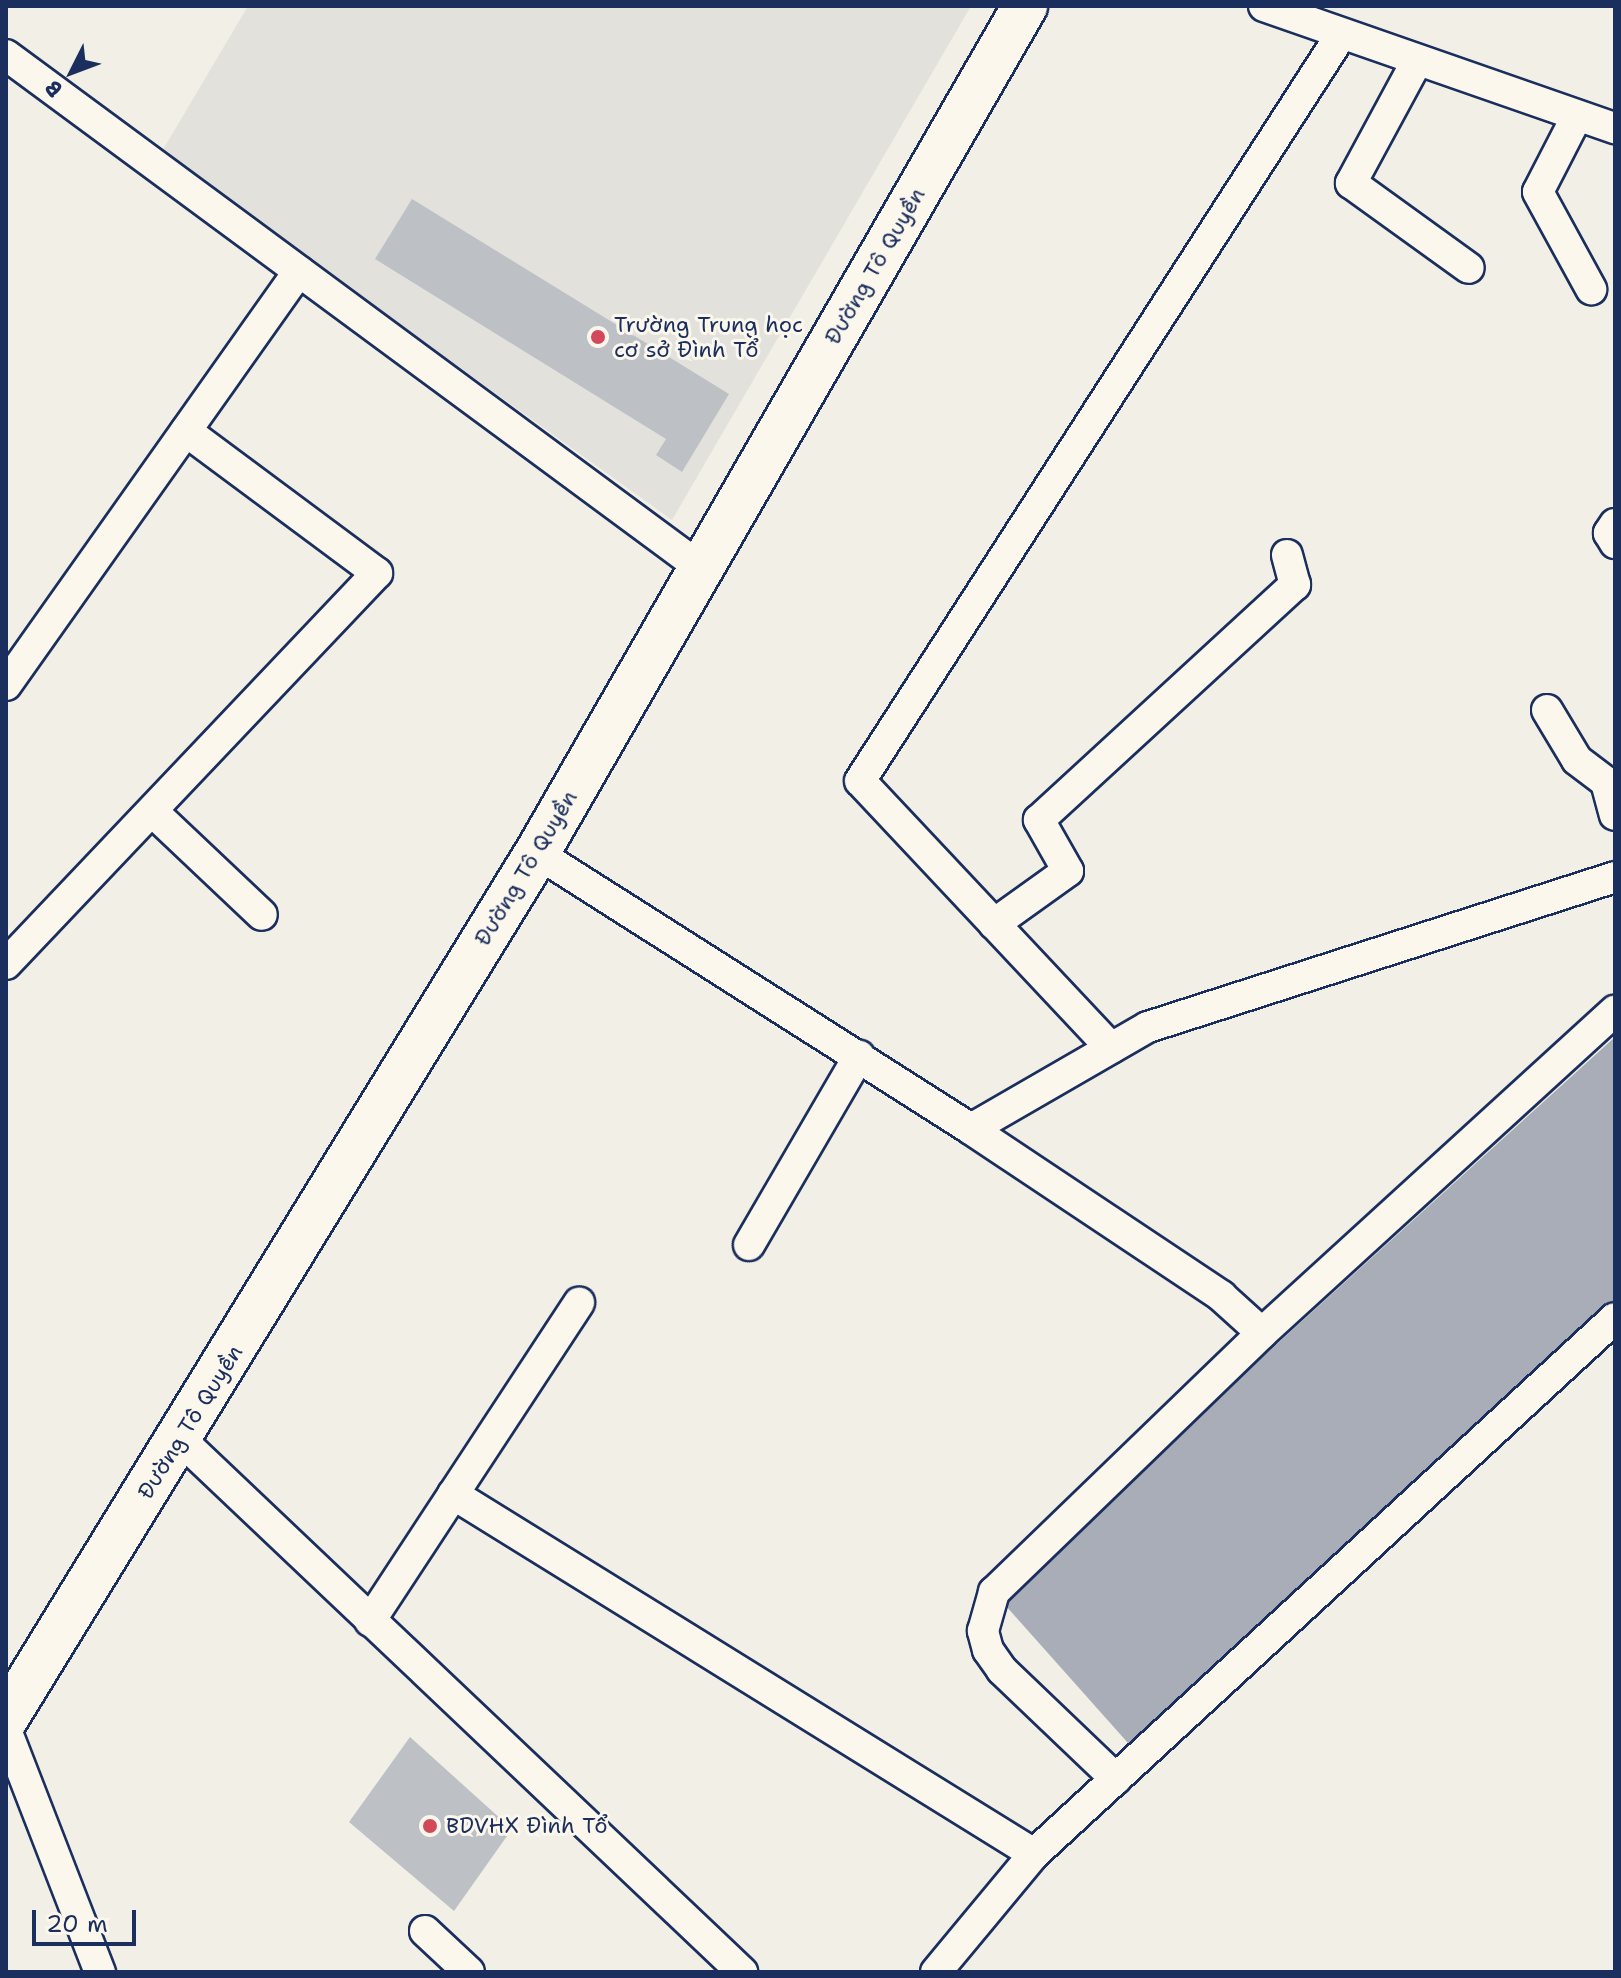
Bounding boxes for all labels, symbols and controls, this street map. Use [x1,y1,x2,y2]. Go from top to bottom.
north arrow [32,32,112,112]
text: B [38,74,69,103]
street label: Đường Tô Quyền [819,183,931,349]
place label: Trường Trung học cơ sở Đình Tổ [614,311,803,362]
marker: Trường Trung học cơ sở Đình Tổ [589,328,607,346]
street label: Đường Tô Quyền [469,786,583,950]
street label: Đường Tô Quyền [132,1340,248,1504]
place label: BDVHX Đình Tổ [446,1813,608,1839]
marker: BDVHX Đình Tổ [421,1817,439,1835]
scale bar [36,1894,140,1944]
text: 20 m [46,1908,108,1940]

